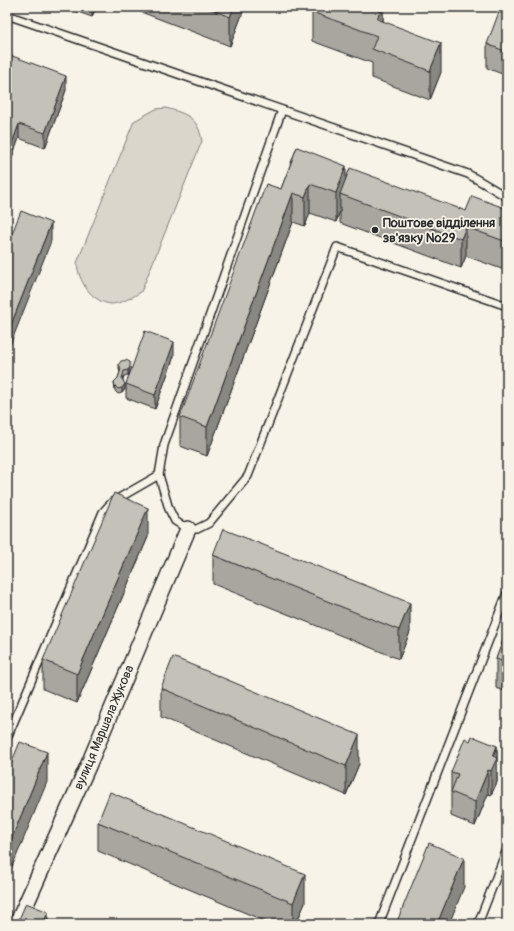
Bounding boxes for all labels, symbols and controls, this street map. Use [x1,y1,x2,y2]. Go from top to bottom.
place label: Поштове відділення зв'язку №29 [383,215,495,246]
marker: Поштове відділення зв'язку №29 [370,225,380,235]
street label: вулиця Маршала Жукова [70,663,138,792]

